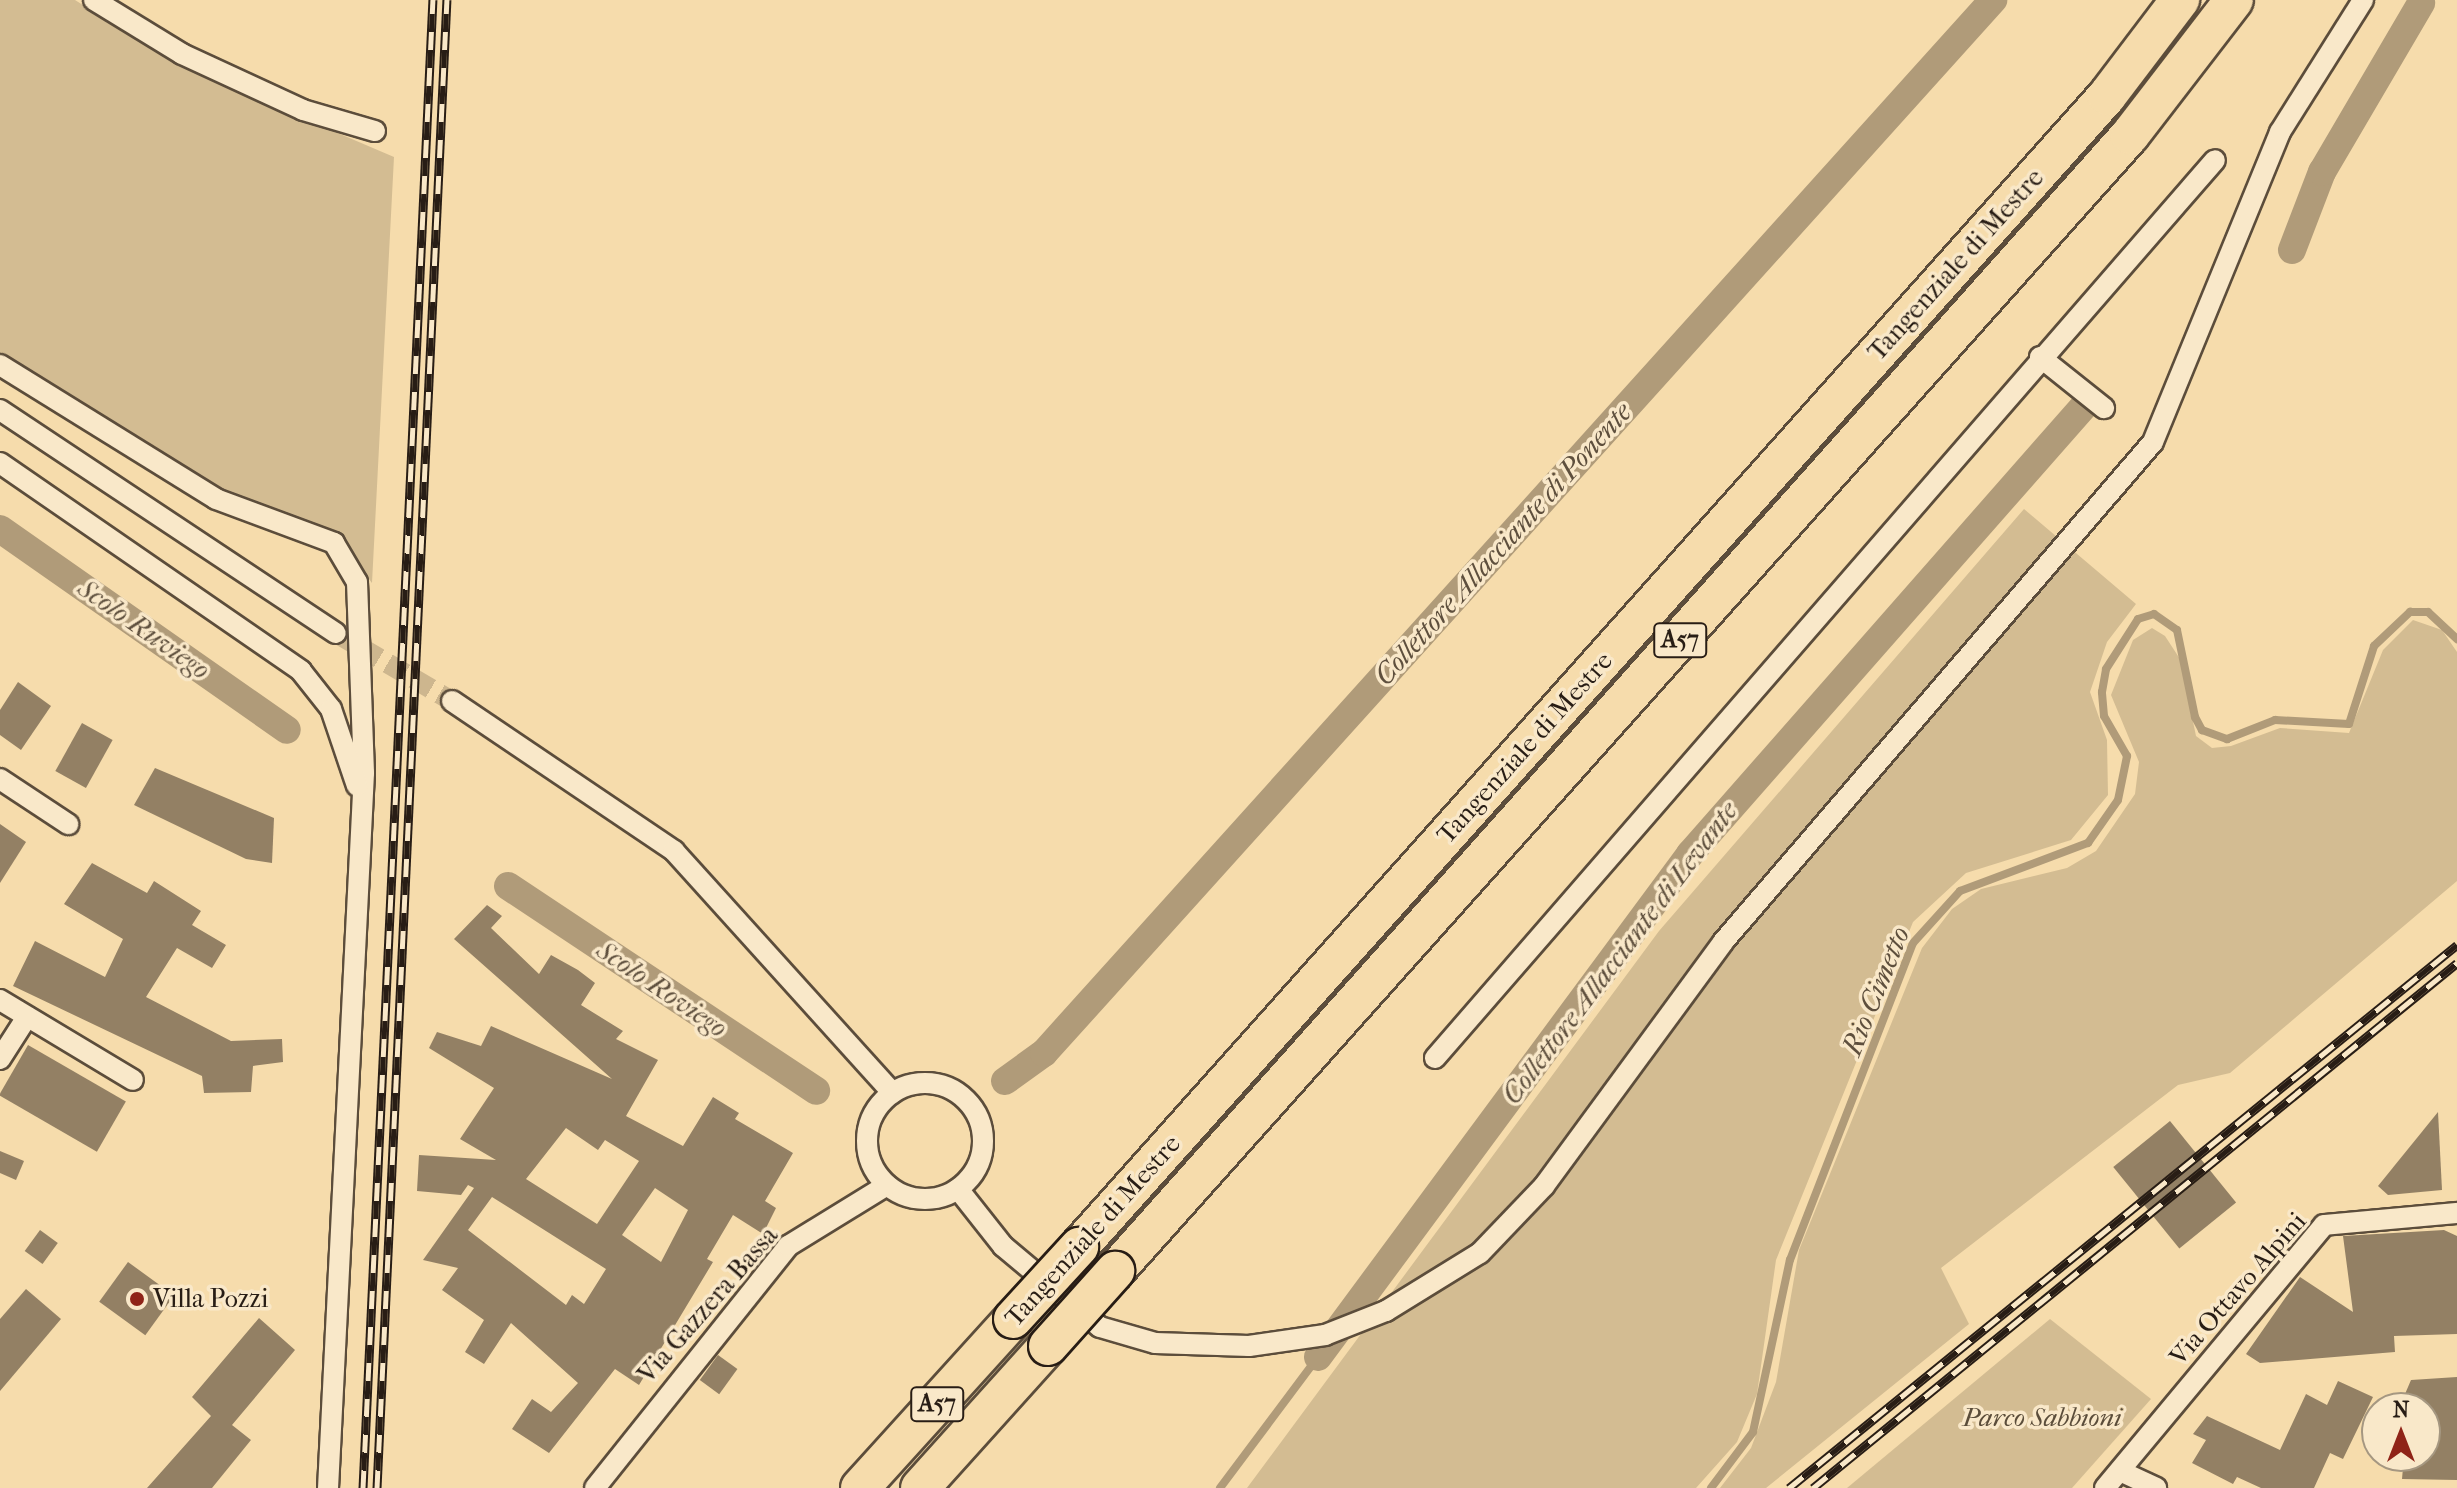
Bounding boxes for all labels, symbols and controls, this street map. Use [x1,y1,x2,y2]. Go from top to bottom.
street label: Tangenziale di Mestre [1862,163,2050,367]
water label: Collettore Allacciante di Ponente [1367,396,1639,692]
water label: Scolo Ruviego [72,571,216,687]
road number: A57 [1652,620,1708,660]
street label: Tangenziale di Mestre [1431,646,1619,850]
water label: Collettore Allacciante di Levante [1495,795,1745,1111]
water label: Rio Cimetto [1835,922,1917,1060]
water label: Scolo Roviego [590,933,734,1045]
street label: Tangenziale di Mestre [999,1129,1187,1333]
street label: Via Ottavo Alpini [2163,1206,2313,1372]
street label: Via Gazzera Bassa [632,1220,784,1390]
place label: Villa Pozzi [153,1283,268,1315]
marker: Villa Pozzi [128,1290,146,1308]
road number: A57 [909,1384,965,1424]
north arrow [2361,1392,2441,1472]
text: N [2393,1397,2409,1423]
park label: Parco Sabbioni [1963,1402,2121,1434]

